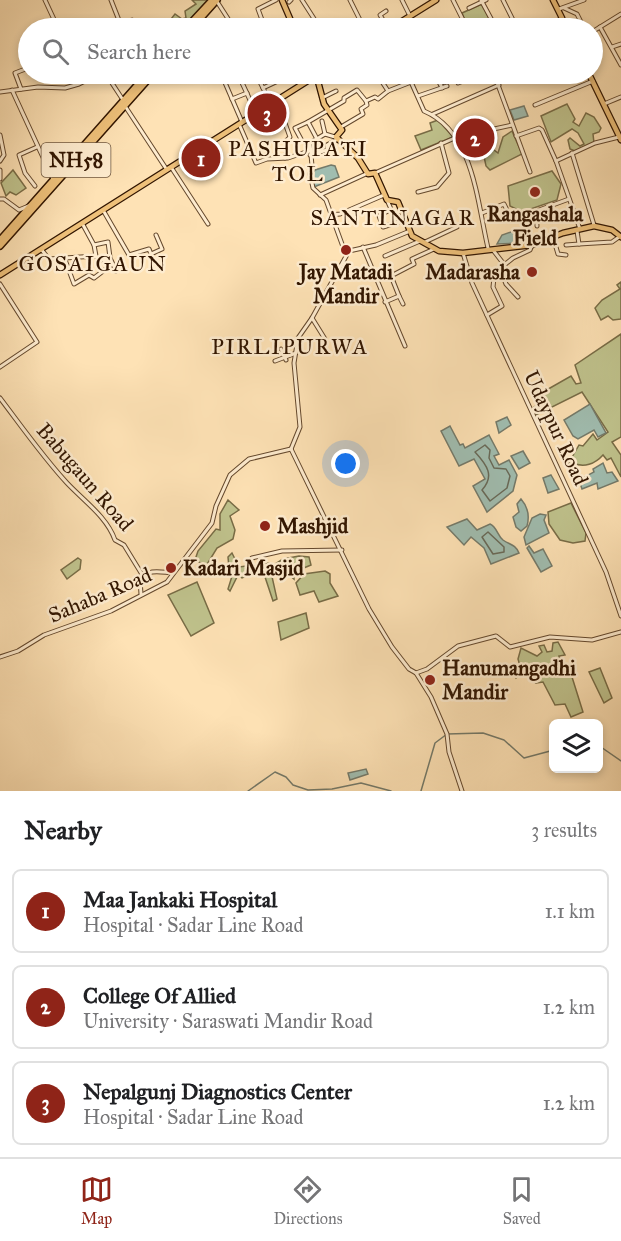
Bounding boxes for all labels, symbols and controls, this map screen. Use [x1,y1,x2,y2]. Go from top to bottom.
search box [18,18,603,84]
icon: search [39,35,72,68]
text: Search here [87,38,191,65]
pin: 3 [248,90,286,136]
pin: 2 [456,116,494,160]
district label: PASHUPATI TOL [228,135,368,187]
pin: 1 [182,136,220,180]
road number: NH58 [42,143,110,177]
marker: Rangashala Field [528,185,542,199]
place label: Rangashala Field [487,201,584,251]
district label: SANTINAGAR [311,204,475,231]
marker: Jay Matadi Mandir [339,243,353,257]
district label: GOSAIGAUN [19,250,167,277]
place label: Jay Matadi Mandir [296,259,393,309]
place label: Madarasha [425,259,521,285]
marker: Madarasha [525,265,539,279]
district label: PIRLIPURWA [211,333,369,360]
street label: Udaypur Road [518,366,594,490]
street label: Babugaun Road [31,418,139,537]
your location [331,449,360,478]
place label: Mashjid [277,513,349,539]
marker: Mashjid [258,519,272,533]
place label: Kadari Masjid [183,555,304,581]
street label: Sahaba Road [44,561,156,628]
marker: Kadari Masjid [164,561,178,575]
place label: Hanumangadhi Mandir [442,655,576,705]
marker: Hanumangadhi Mandir [423,673,437,687]
map controls [549,719,603,773]
button: layers [549,719,603,773]
text: Nearby [24,814,102,846]
text: 3 results [531,818,597,842]
text: Maa Jankaki Hospital [83,886,277,913]
text: 1 [42,899,49,923]
text: 1.1 km [545,899,595,923]
text: Hospital · Sadar Line Road [83,913,304,937]
text: College Of Allied [83,982,236,1009]
text: 2 [41,995,50,1019]
text: 1.2 km [543,995,595,1019]
text: University · Saraswati Mandir Road [83,1009,373,1033]
text: Nepalgunj Diagnostics Center [83,1078,352,1105]
text: 3 [42,1091,50,1115]
text: 1.2 km [543,1091,595,1115]
text: Hospital · Sadar Line Road [83,1105,304,1129]
tab: Map [80,1173,113,1228]
tab: Directions [273,1173,342,1228]
tab: Saved [503,1173,541,1228]

